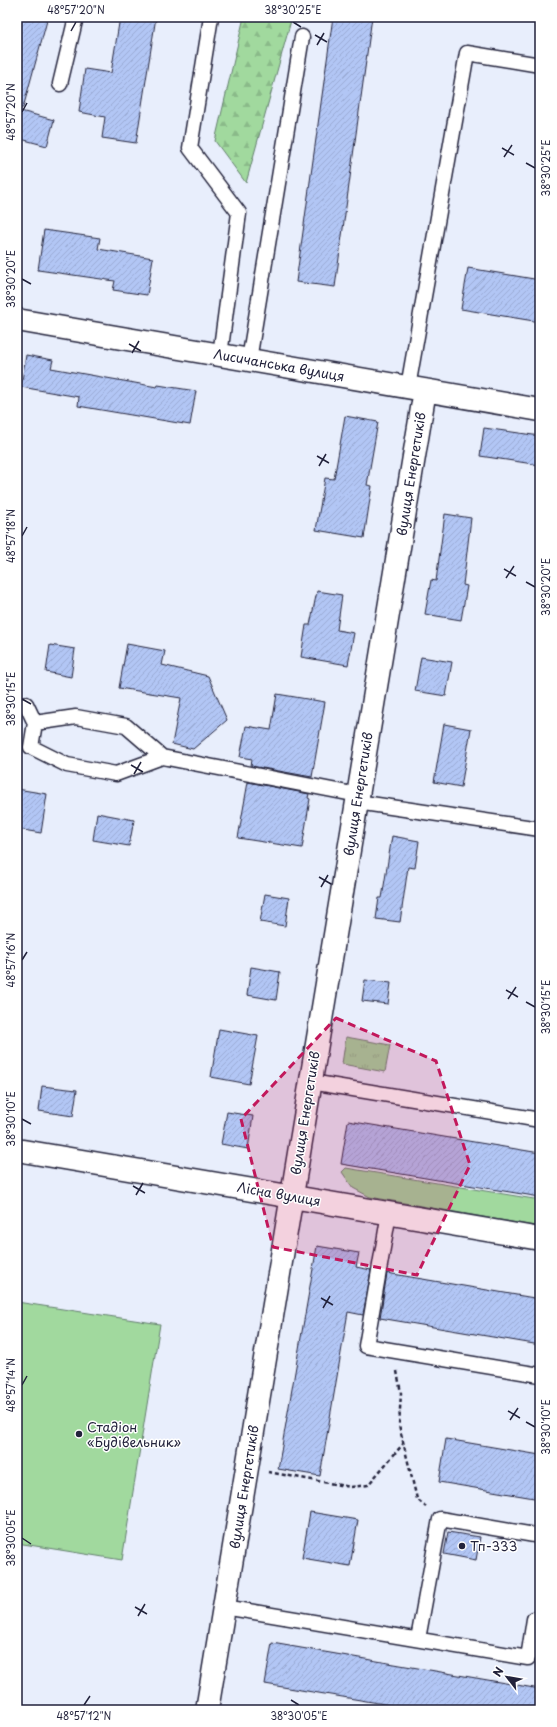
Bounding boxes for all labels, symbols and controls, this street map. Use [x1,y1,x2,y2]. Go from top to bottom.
text: 48°57'20"N [47,2,105,17]
text: 38°30'25"E [265,2,321,17]
text: 48°57'20"N [3,83,18,141]
text: 38°30'25"E [538,140,553,196]
text: 38°30'20"E [3,250,18,308]
street label: Лисичанська вулиця [212,344,346,385]
street label: вулиця Енергетиків [391,411,430,537]
text: 48°57'18"N [3,509,18,563]
text: 38°30'20"E [538,558,553,616]
text: 38°30'15"E [3,672,18,726]
street label: вулиця Енергетиків [338,731,377,857]
text: 48°57'16"N [3,932,18,987]
text: 38°30'15"E [538,980,553,1034]
street label: вулиця Енергетиків [285,1050,324,1176]
text: 38°30'10"E [3,1091,18,1147]
street label: Лісна вулиця [236,1177,322,1210]
text: 48°57'14"N [3,1358,18,1412]
text: 38°30'10"E [538,1399,553,1455]
place label: Стадіон «Будівельник» [87,1417,181,1451]
street label: вулиця Енергетиків [224,1424,263,1550]
marker: Стадіон «Будівельник» [74,1429,84,1439]
text: 38°30'05"E [3,1509,18,1567]
place label: Тп-333 [470,1536,518,1555]
marker: Тп-333 [457,1541,467,1551]
north arrow [487,1657,527,1697]
text: N [488,1663,508,1680]
text: 48°57'12"N [57,1708,112,1723]
text: 38°30'05"E [270,1708,328,1723]

